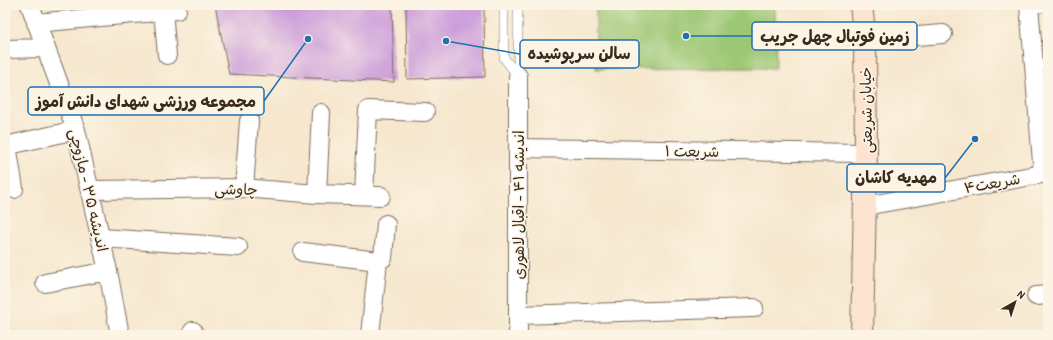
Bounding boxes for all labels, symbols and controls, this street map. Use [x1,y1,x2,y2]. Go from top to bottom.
callout: زمین فوتبال چهل جریب [752,22,917,50]
text: زمین فوتبال چهل جریب [760,25,910,47]
callout: سالن سرپوشیده [520,40,639,68]
text: سالن سرپوشیده [528,42,630,64]
street label: خیابان شریعتی [855,67,877,153]
callout: مجموعه ورزشی شهدای دانش آموز [28,87,264,115]
text: مجموعه ورزشی شهدای دانش آموز [34,90,256,112]
street label: اندیشه ۳۵ - مازوچی [65,126,113,254]
street label: اندیشه ۴۱ - اقبال لاهوری [508,130,529,280]
street label: شریعت ۱ [665,140,719,162]
callout: مهدیه کاشان [847,164,945,192]
text: مهدیه کاشان [855,166,937,188]
street label: شریعت۴ [962,168,1022,198]
street label: چاوشی [214,178,258,200]
north arrow [995,282,1035,322]
text: N [1015,287,1028,302]

